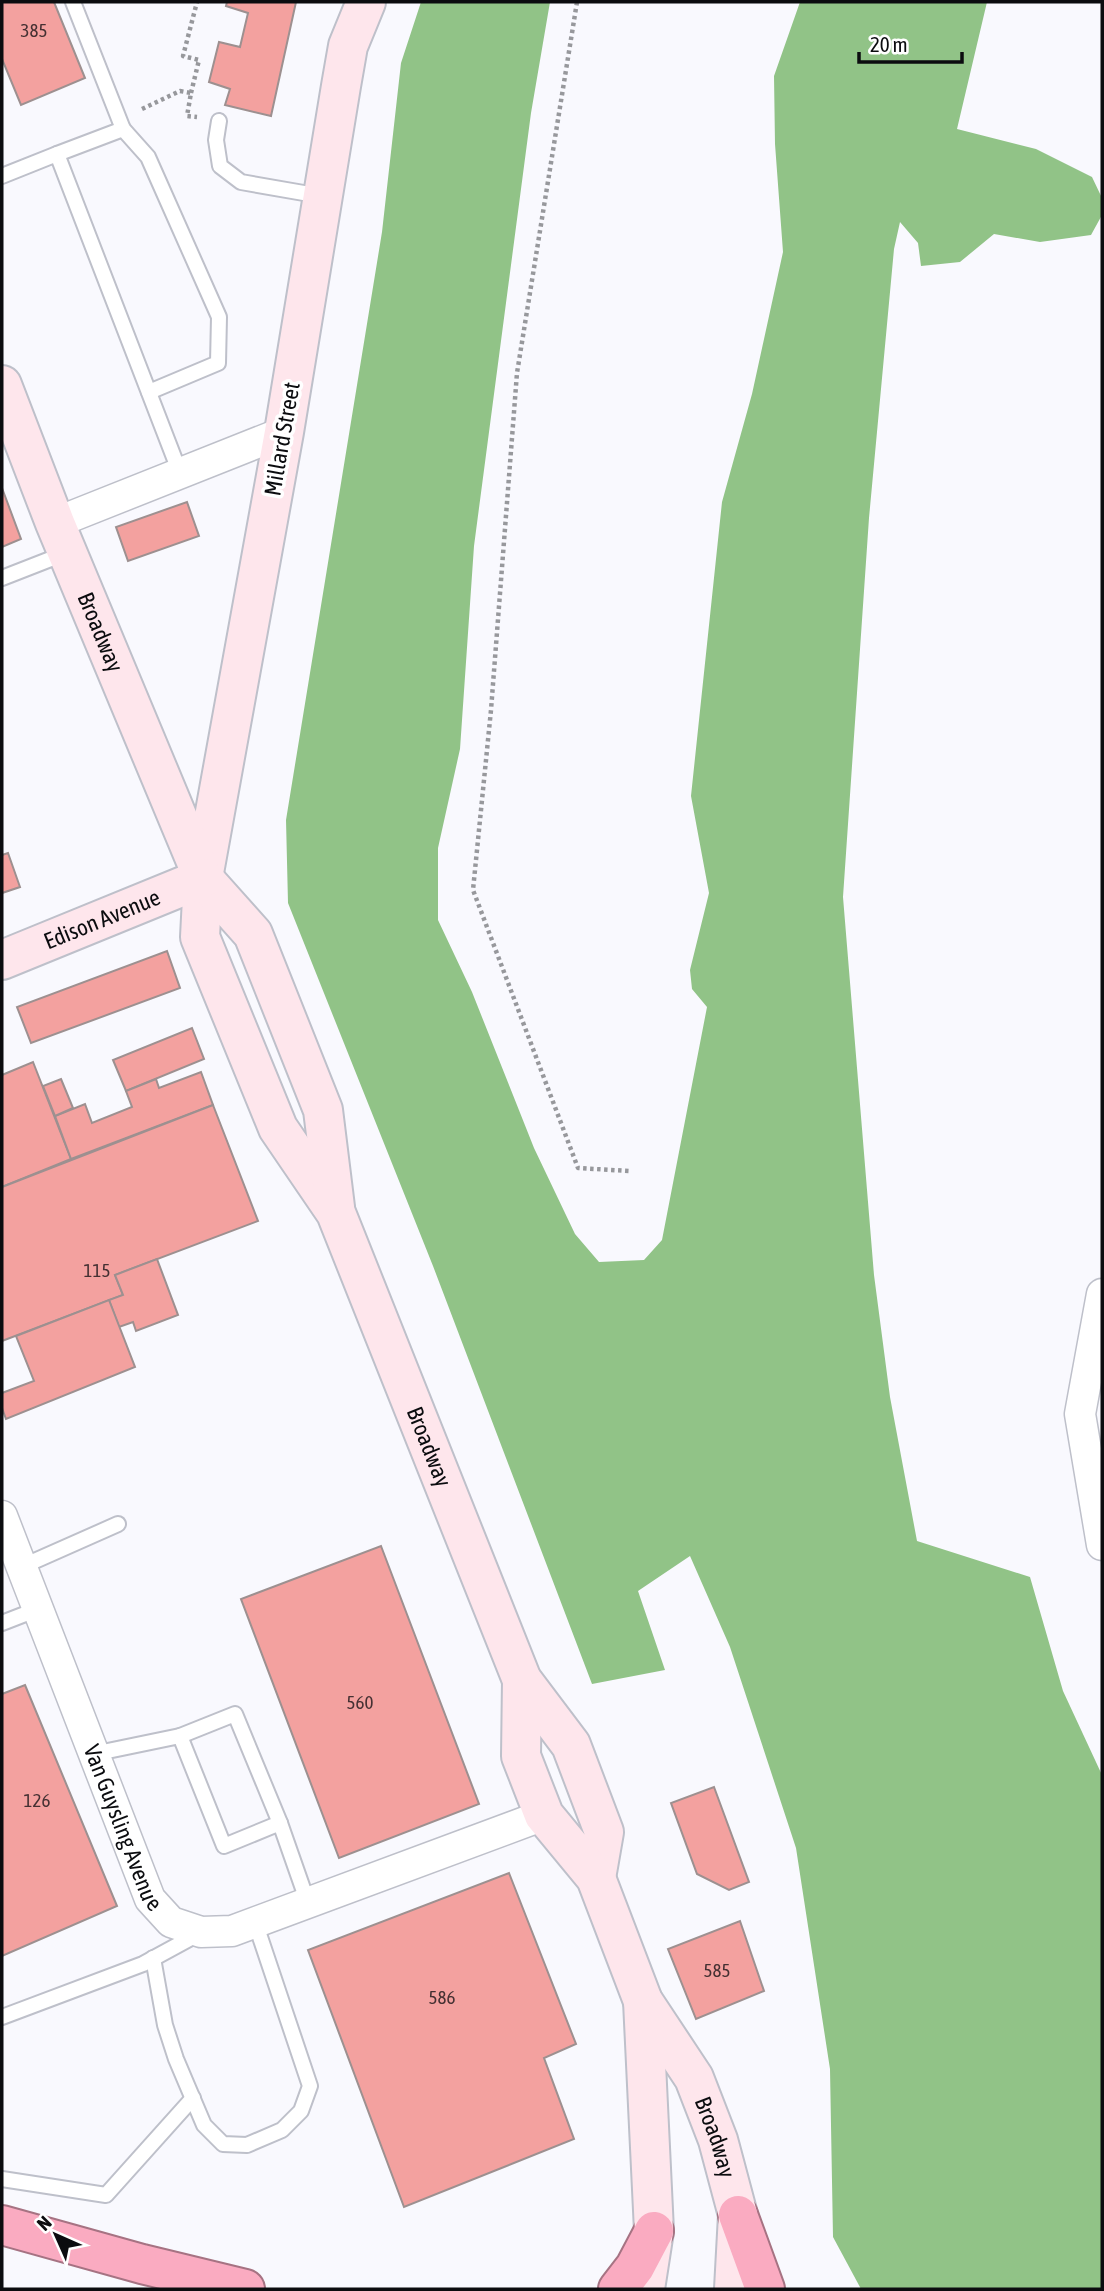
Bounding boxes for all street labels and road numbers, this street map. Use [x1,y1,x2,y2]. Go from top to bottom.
street label: Millard Street [259,380,305,498]
street label: Broadway [72,588,129,676]
street label: Edison Avenue [40,884,164,954]
street label: Broadway [402,1403,457,1490]
street label: Van Guysling Avenue [79,1741,167,1916]
street label: Broadway [689,2093,740,2180]

